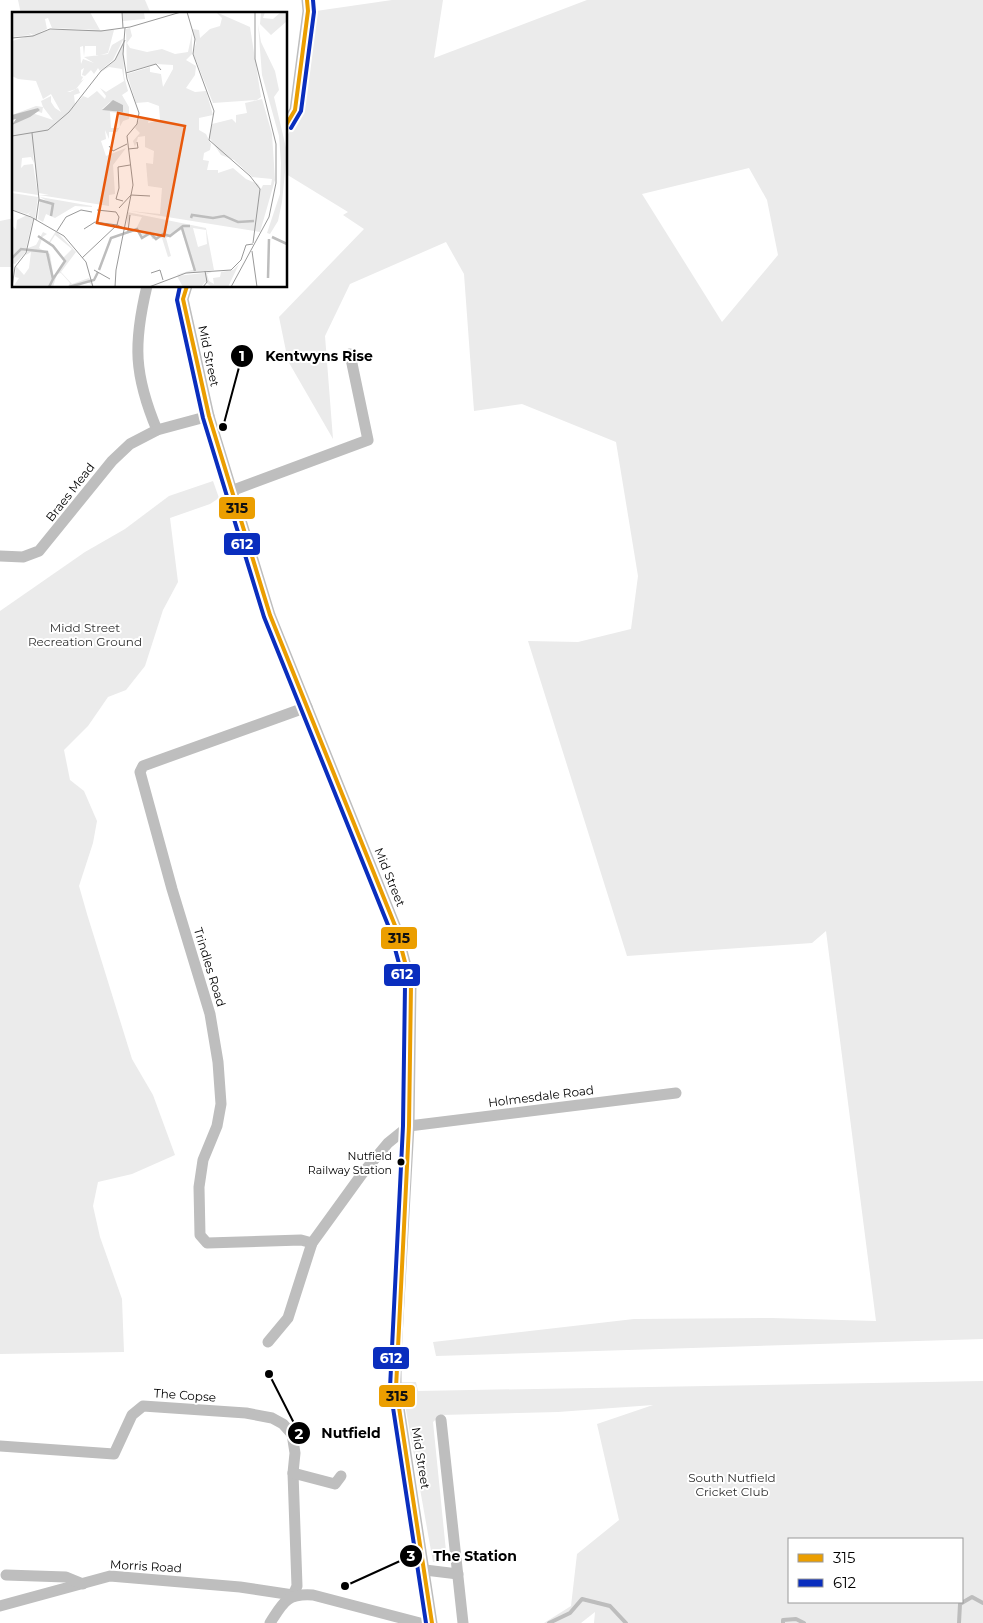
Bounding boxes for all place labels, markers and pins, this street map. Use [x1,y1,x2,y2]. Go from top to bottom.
callout: Kentwyns Rise [230,342,383,371]
place label: Nutfield Railway Station [308,1149,392,1177]
marker: Nutfield Railway Station [396,1157,406,1167]
callout: Nutfield [286,1419,391,1448]
callout: The Station [398,1541,527,1570]

